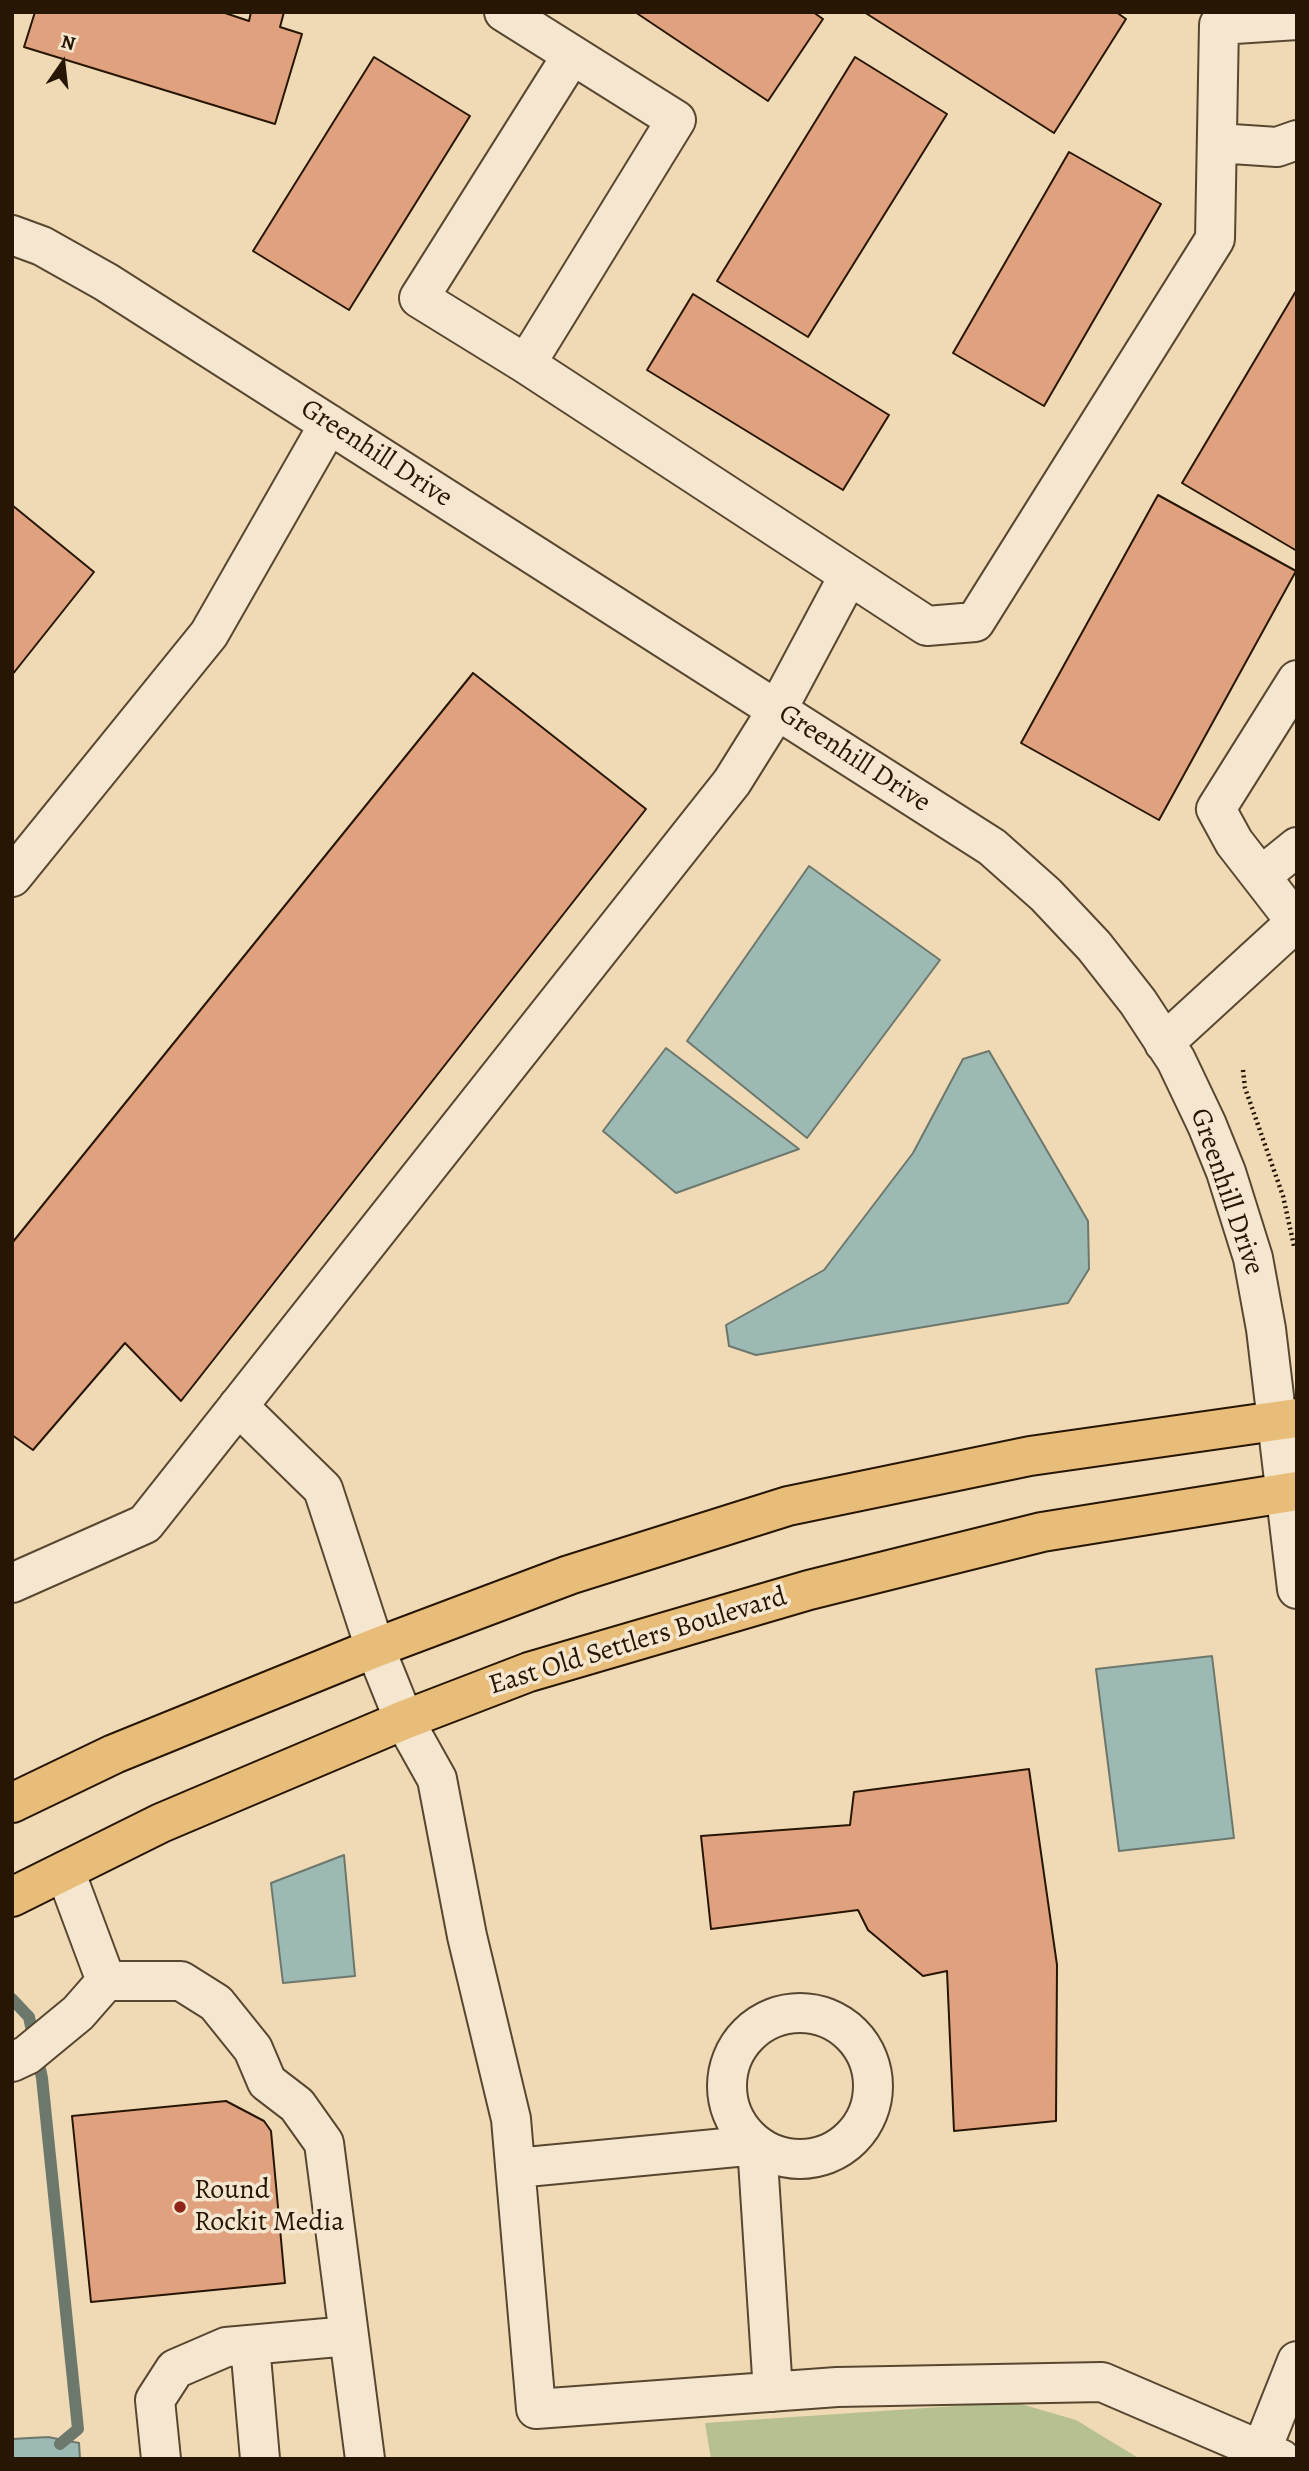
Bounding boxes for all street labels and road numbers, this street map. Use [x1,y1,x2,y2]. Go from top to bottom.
street label: Greenhill Drive [294,393,458,515]
street label: Greenhill Drive [772,698,936,820]
street label: Greenhill Drive [1182,1104,1270,1280]
street label: East Old Settlers Boulevard [485,1581,791,1703]

